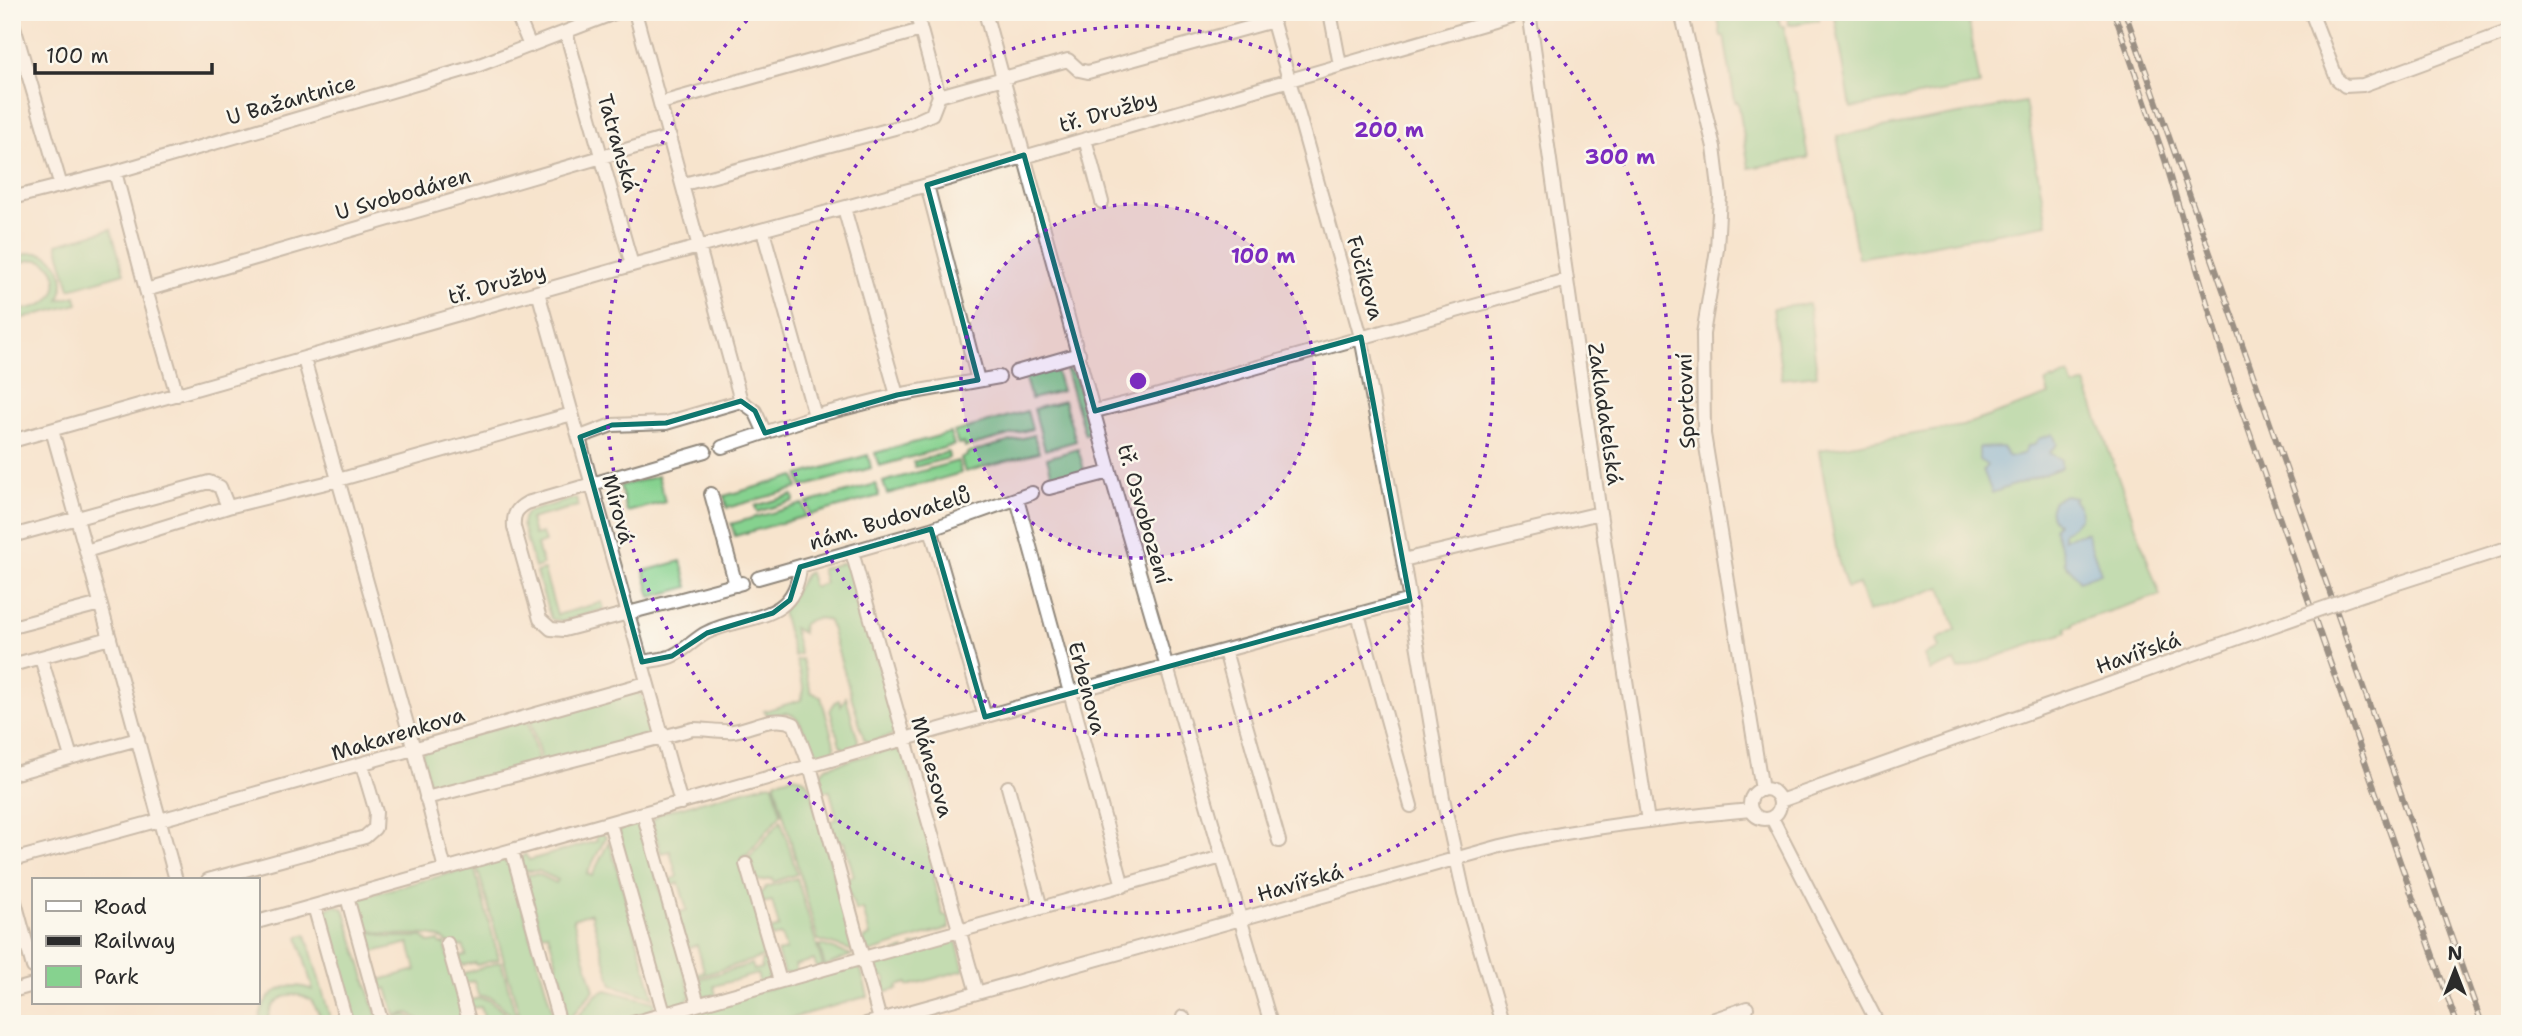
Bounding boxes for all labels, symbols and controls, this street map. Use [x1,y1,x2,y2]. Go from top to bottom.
scale bar [35,32,212,76]
text: 100 m [46,42,109,70]
street label: U Bažantnice [223,68,359,132]
street label: tř. Družby [1056,85,1160,139]
street label: Tatranská [591,91,645,195]
text: 200 m [1354,116,1424,144]
text: 300 m [1585,143,1655,171]
street label: U Svobodáren [332,161,474,227]
street label: Fučíkova [1340,233,1390,323]
text: 100 m [1231,242,1295,270]
street label: tř. Družby [445,257,549,311]
street label: Zakladatelská [1581,341,1629,487]
street label: Sportovní [1670,353,1702,449]
centre of rings [1126,369,1150,393]
street label: tř. Osvobození [1111,441,1177,587]
street label: Mírová [595,471,641,547]
street label: nám. Budovatelů [806,481,974,557]
street label: Havířská [2092,625,2184,681]
street label: Erbenova [1061,639,1113,737]
street label: Makarenkova [328,700,468,768]
street label: Mánesova [904,713,960,821]
street label: Havířská [1254,857,1346,909]
legend [32,878,259,1004]
text: Road [94,893,147,921]
text: Railway [94,927,176,955]
north arrow [2420,934,2490,1004]
text: N [2447,941,2463,966]
text: Park [94,963,139,991]

